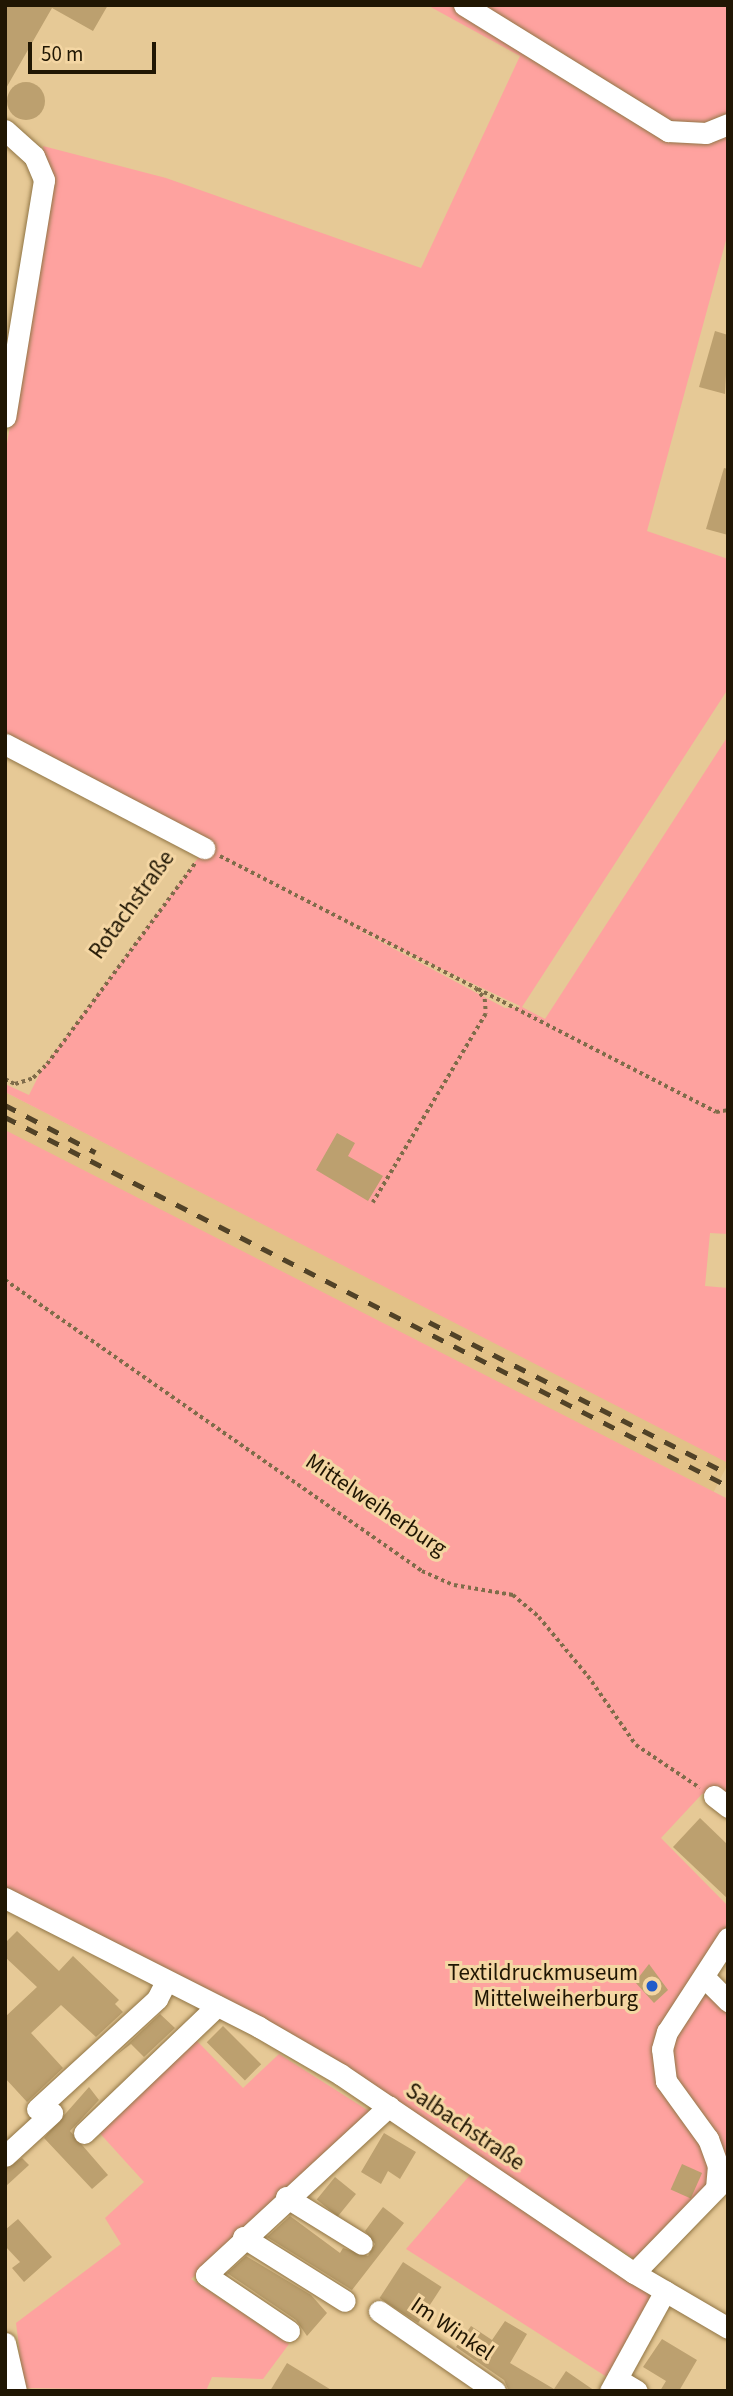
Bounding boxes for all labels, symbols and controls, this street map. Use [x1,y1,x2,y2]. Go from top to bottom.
scale bar [32,28,159,72]
text: 50 m [41,39,83,69]
street label: Rotachstraße [83,845,181,965]
street label: Mittelweiherburg [300,1448,452,1562]
place label: Textildruckmuseum Mittelweiherburg [448,1959,638,2013]
marker: Textildruckmuseum Mittelweiherburg [644,1978,660,1994]
street label: Salbachstraße [400,2077,530,2177]
street label: Im Winkel [405,2291,499,2367]

